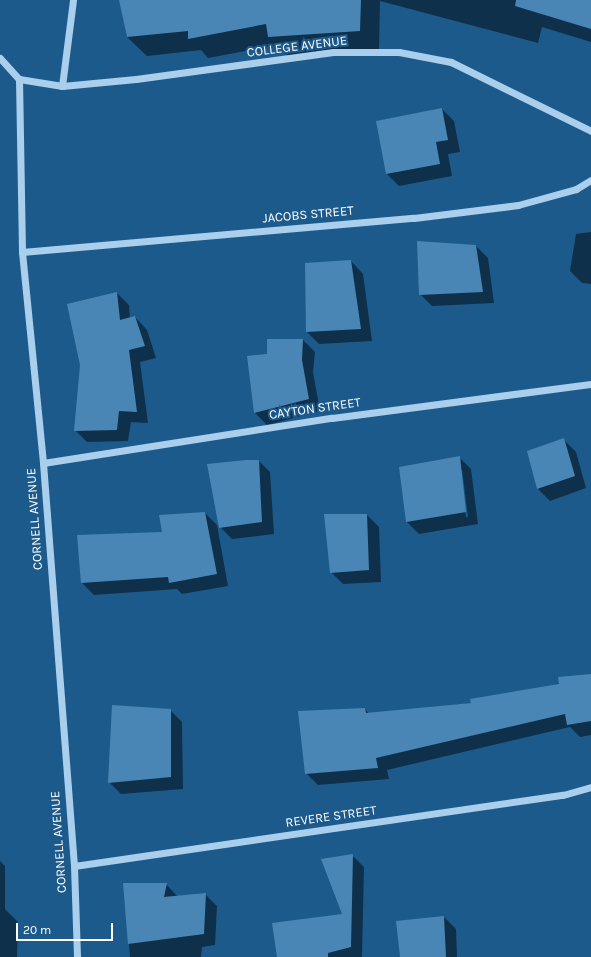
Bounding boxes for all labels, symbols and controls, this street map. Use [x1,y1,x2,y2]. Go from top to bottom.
street label: COLLEGE AVENUE [246,33,348,61]
street label: JACOBS STREET [262,203,354,227]
street label: CAYTON STREET [268,395,362,423]
street label: CORNELL AVENUE [24,467,46,571]
street label: CORNELL AVENUE [48,790,70,894]
street label: REVERE STREET [285,803,377,831]
scale bar [18,915,115,941]
text: 20 m [23,923,51,937]

